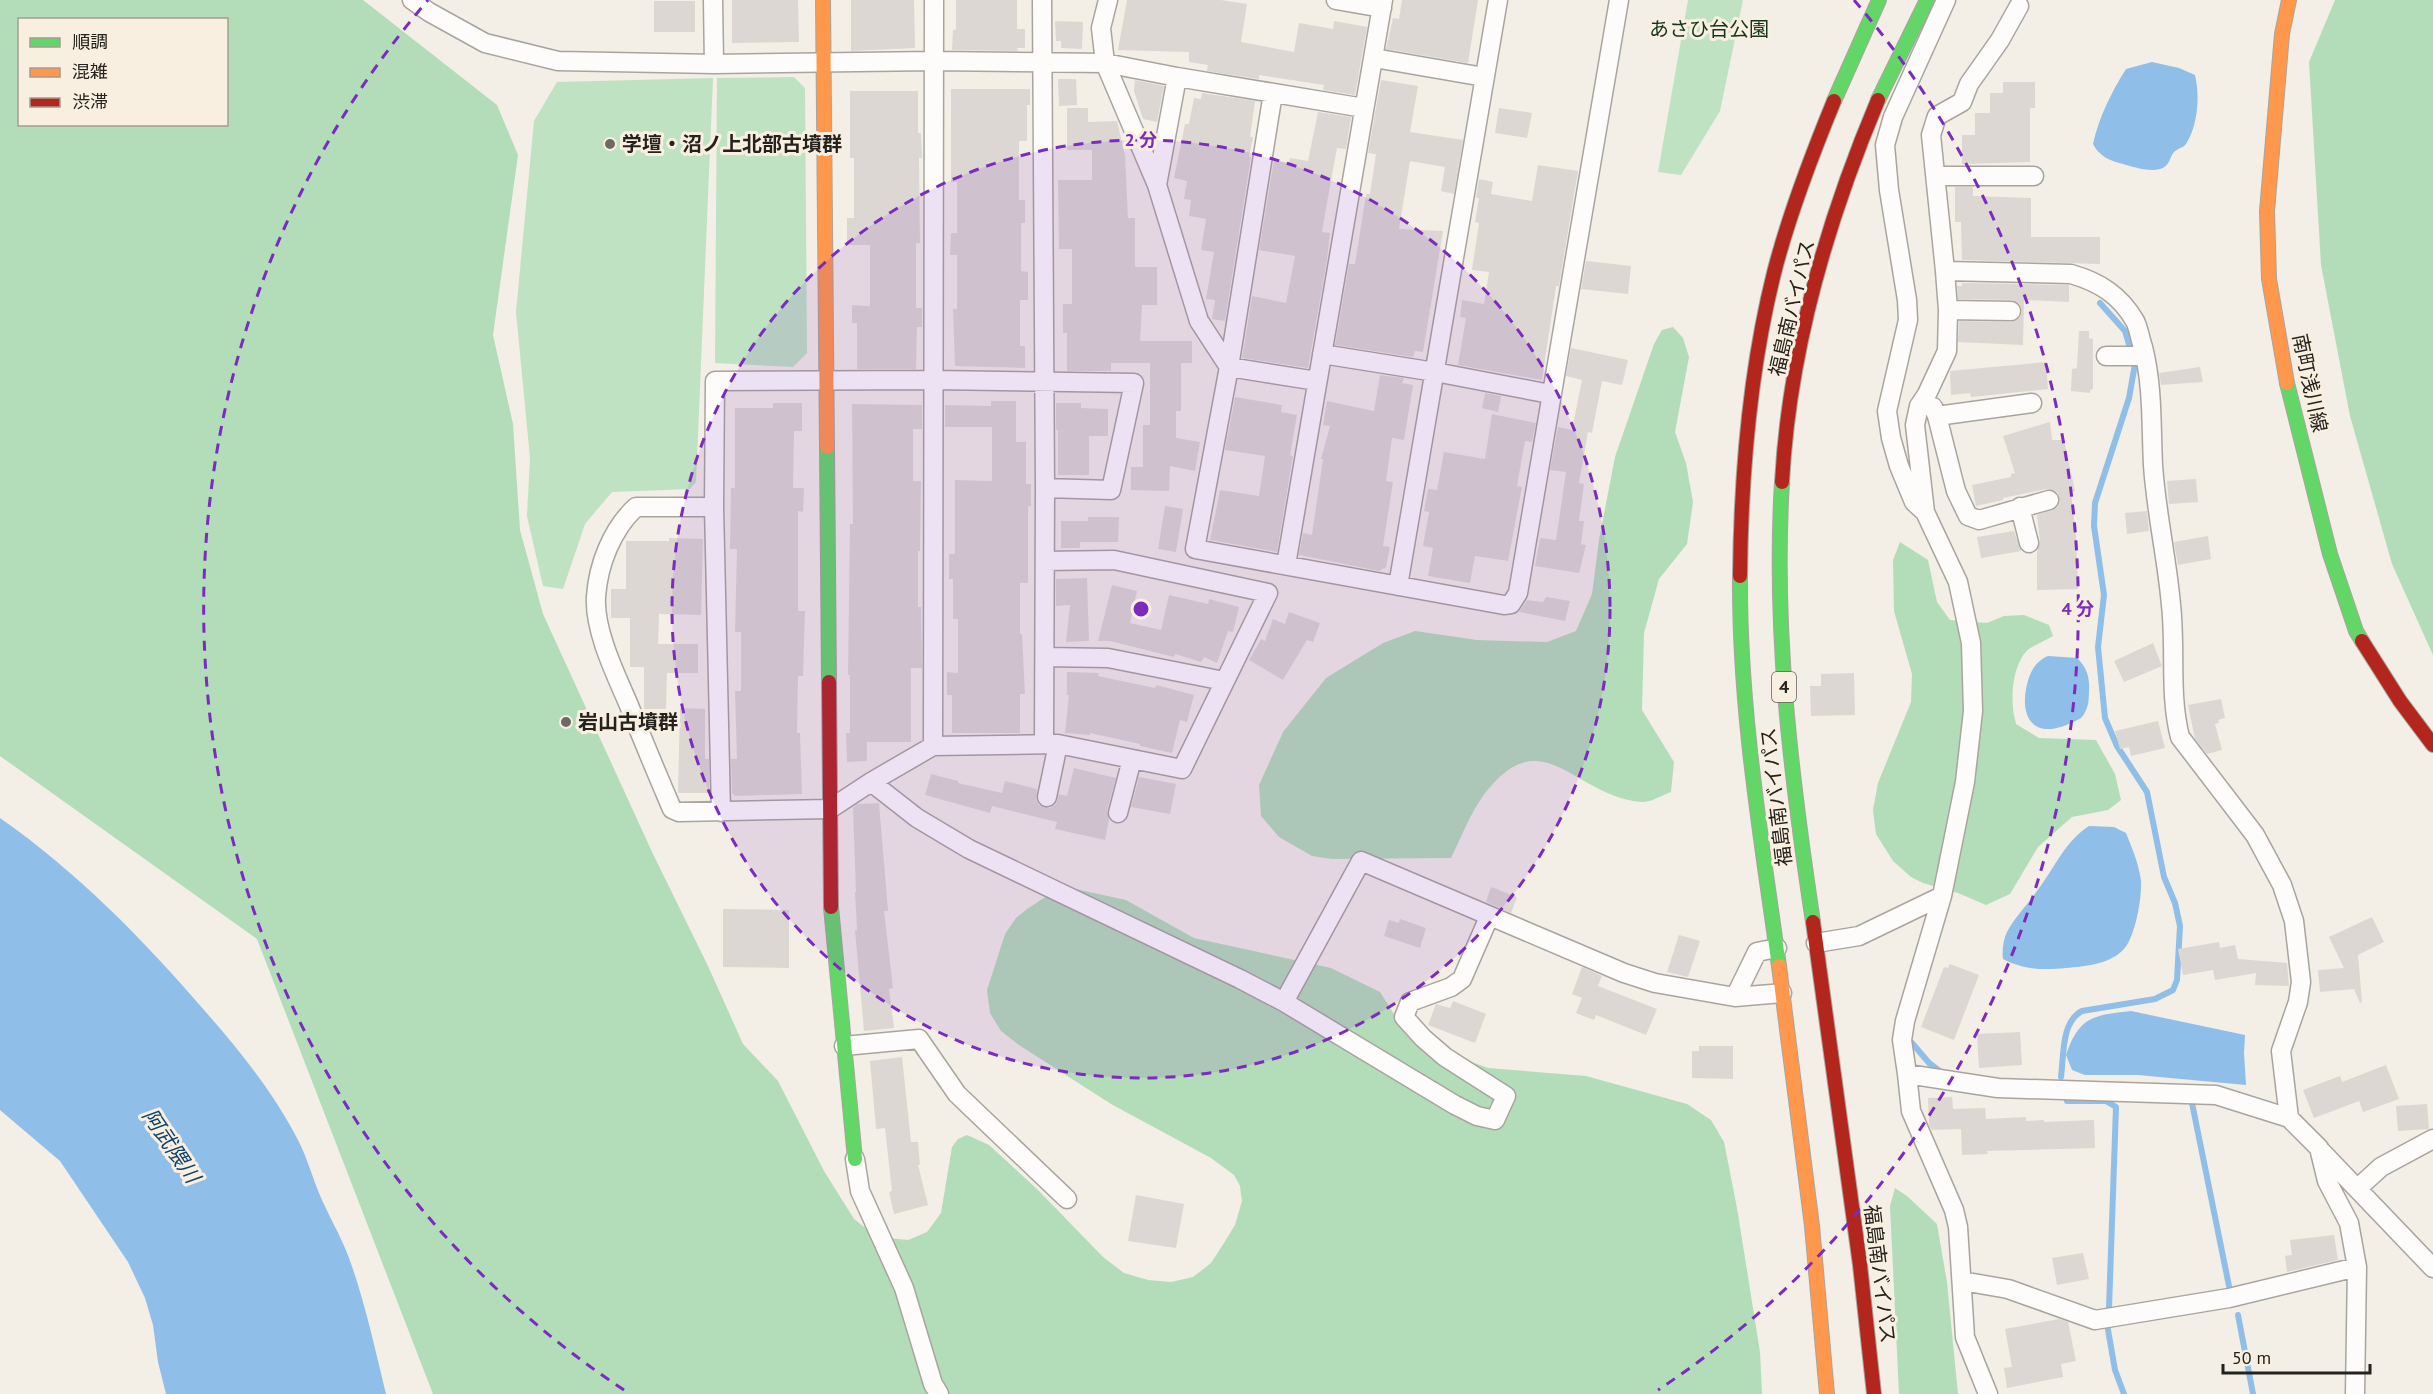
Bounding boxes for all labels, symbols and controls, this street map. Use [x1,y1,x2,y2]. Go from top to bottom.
park label: あさひ台公園 [1649,16,1769,42]
legend [18,18,228,126]
text: 順調 [72,30,108,53]
text: 混雑 [72,60,108,83]
text: 渋滞 [72,90,108,113]
text: 2 分 [1125,128,1157,151]
place label: 学壇・沼ノ上北部古墳群 [622,131,842,157]
marker: 学壇・沼ノ上北部古墳群 [603,137,617,151]
street label: 福島南バイパス [1764,237,1820,379]
street label: 南町浅川線 [2287,331,2333,435]
text: 4 分 [2062,597,2094,620]
centre of rings [1131,599,1151,619]
road number: 4 [1772,672,1796,702]
place label: 岩山古墳群 [578,709,678,735]
marker: 岩山古墳群 [559,715,573,729]
street label: 福島南バイパス [1755,726,1797,868]
water label: 阿武隈川 [137,1103,207,1190]
street label: 福島南バイパス [1859,1203,1901,1345]
scale bar [2223,1337,2370,1375]
text: 50 m [2232,1346,2271,1369]

